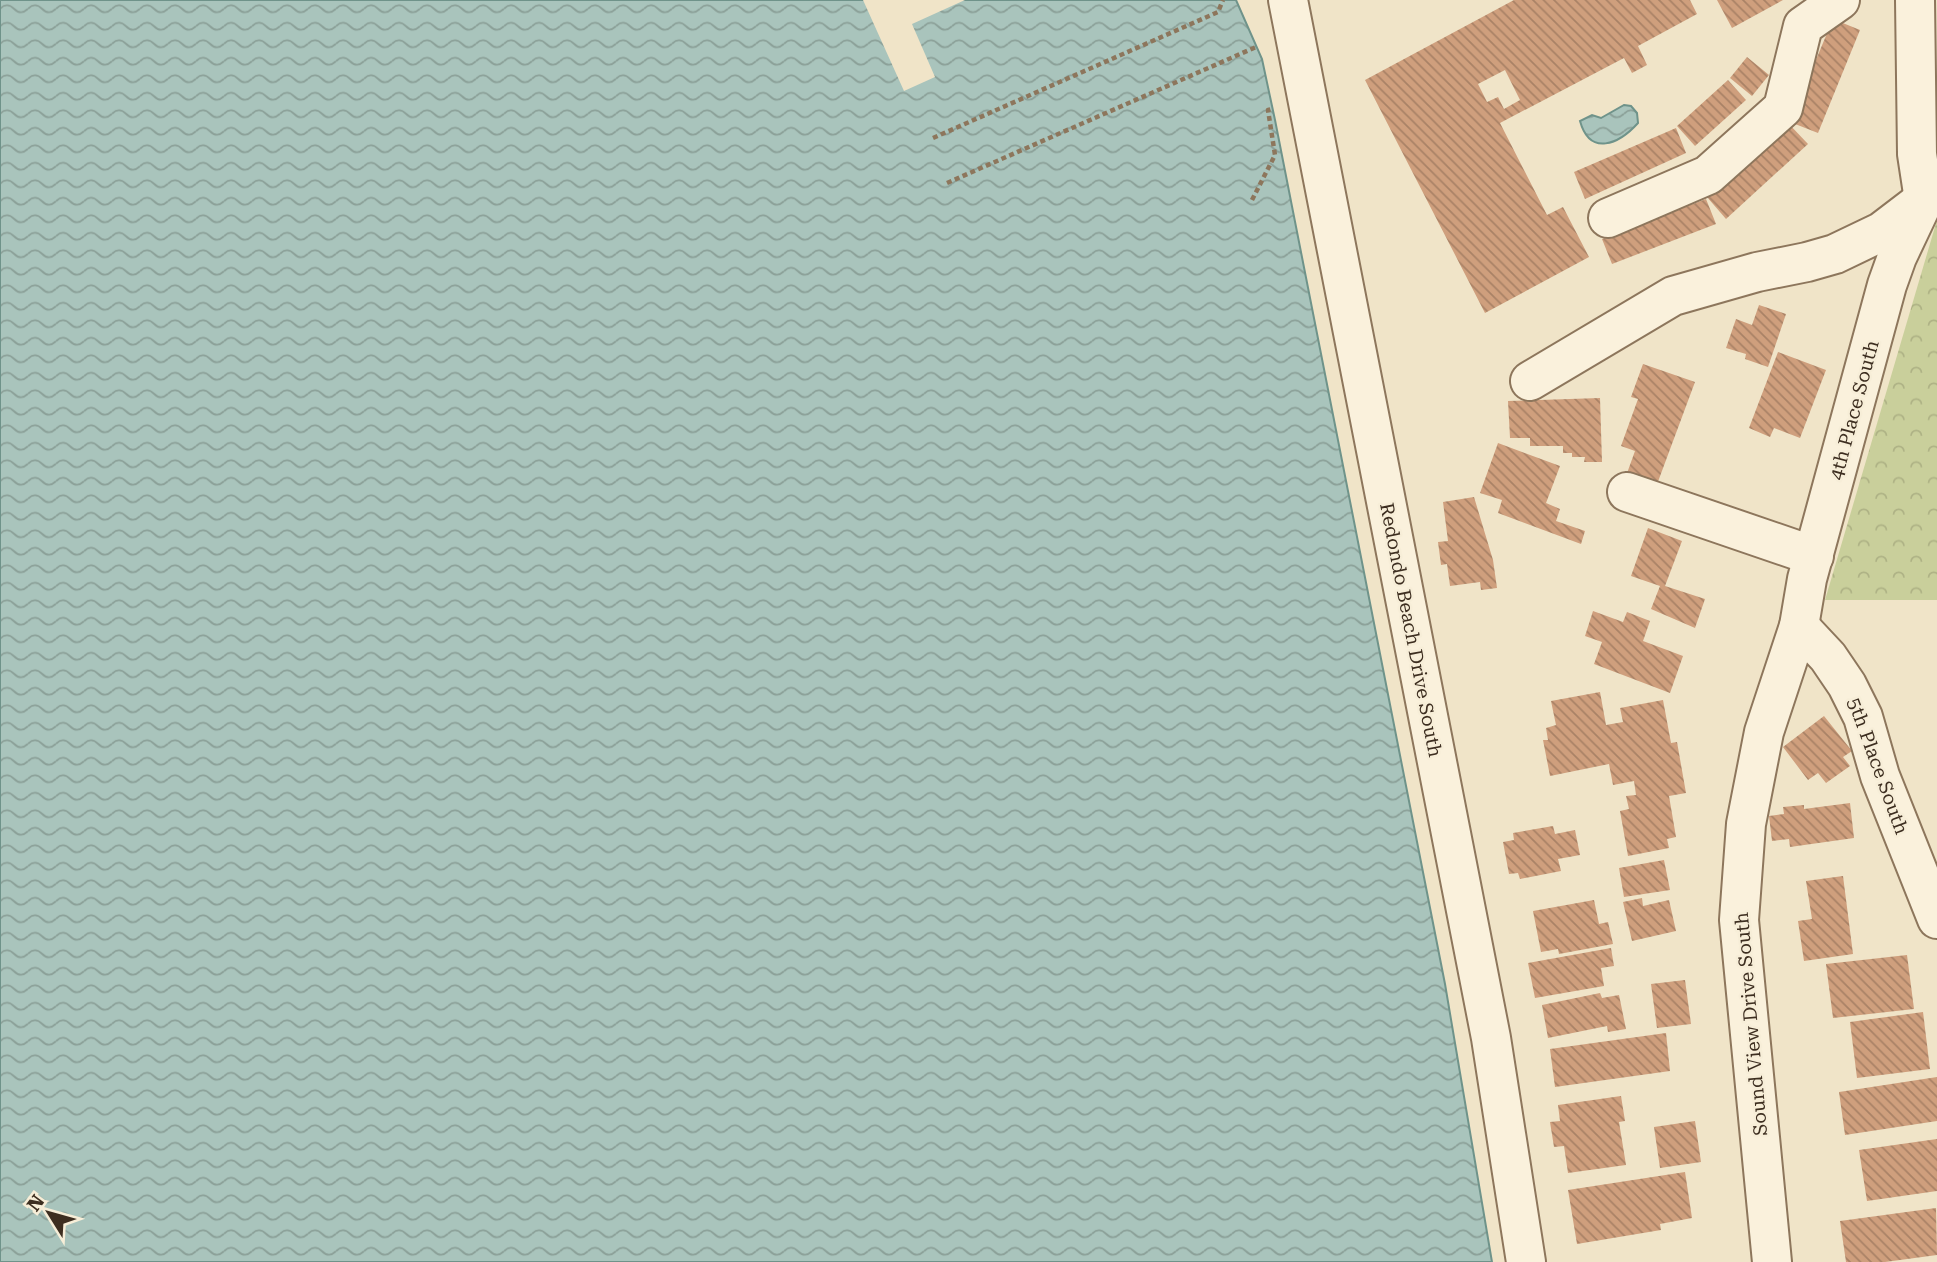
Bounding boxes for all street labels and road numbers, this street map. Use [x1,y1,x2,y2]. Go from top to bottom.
street label: 4th Place South [1824,338,1884,482]
street label: Redondo Beach Drive South [1375,501,1447,759]
street label: 5th Place South [1843,695,1913,837]
street label: Sound View Drive South [1730,911,1772,1137]

